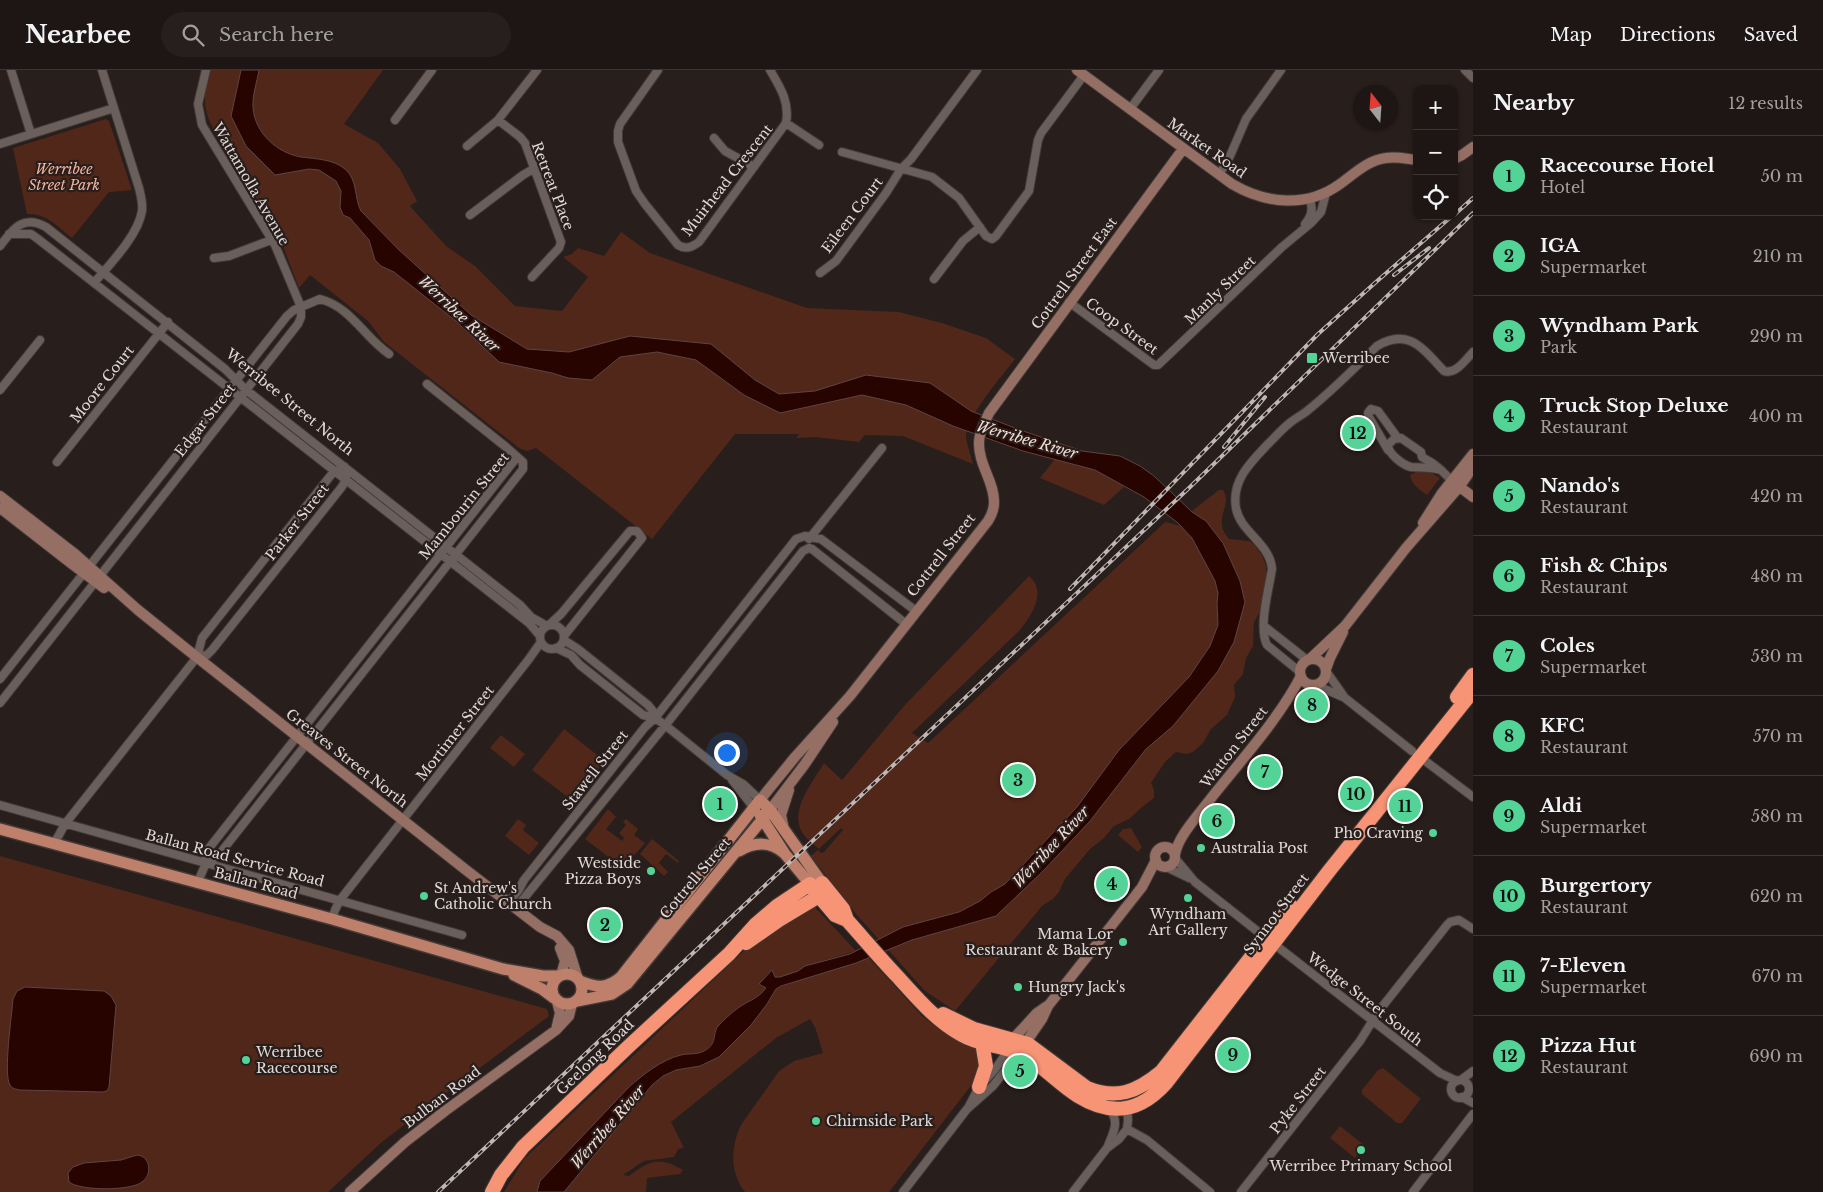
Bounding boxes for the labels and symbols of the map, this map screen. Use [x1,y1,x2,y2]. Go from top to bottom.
north arrow [1353,85,1398,130]
street label: Market Road [1164,114,1250,182]
street label: Wattamolla Avenue [208,118,294,249]
street label: Muirhead Crescent [678,120,777,240]
street label: Retreat Place [528,139,578,233]
park label: Werribee Street Park [28,160,100,194]
street label: Eileen Court [817,173,887,257]
street label: Cottrell Street East [1027,213,1121,333]
street label: Manly Street [1181,251,1260,328]
water label: Werribee River [415,271,505,357]
street label: Coop Street [1082,294,1162,359]
street label: Moore Court [66,341,138,426]
street label: Werribee Street North [221,344,358,460]
place label: Werribee [1322,349,1390,367]
marker: Werribee [1305,351,1319,365]
street label: Edgar Street [171,379,240,460]
pin: 12 [1342,414,1374,452]
water label: Werribee River [974,416,1081,463]
street label: Mambourin Street [415,448,513,563]
street label: Parker Street [261,479,333,564]
street label: Cottrell Street [903,509,980,600]
street label: Mortimer Street [412,681,498,784]
pin: 8 [1296,686,1328,724]
street label: Watton Street [1196,702,1272,792]
street label: Greaves Street North [282,705,412,811]
street label: Stawell Street [558,726,632,814]
your location [714,740,740,766]
pin: 7 [1249,753,1281,791]
pin: 3 [1002,761,1034,799]
pin: 10 [1340,775,1372,813]
pin: 1 [704,785,736,823]
pin: 11 [1389,787,1421,825]
water label: Werribee River [1008,801,1094,891]
pin: 6 [1201,802,1233,840]
place label: Pho Craving [1334,824,1424,842]
street label: Ballan Road Service Road [144,826,326,890]
marker: Pho Craving [1427,827,1439,839]
street label: Cottrell Street [656,833,735,922]
place label: Australia Post [1210,839,1309,857]
marker: Australia Post [1195,842,1207,854]
place label: Westside Pizza Boys [565,854,641,888]
street label: Ballan Road [212,864,300,902]
marker: Westside Pizza Boys [645,865,657,877]
pin: 4 [1096,865,1128,903]
street label: Synnot Street [1239,869,1313,958]
place label: St Andrew's Catholic Church [434,879,552,913]
marker: St Andrew's Catholic Church [418,890,430,902]
marker: Wyndham Art Gallery [1182,892,1194,904]
place label: Wyndham Art Gallery [1147,905,1228,939]
pin: 2 [589,906,621,944]
place label: Mama Lor Restaurant & Bakery [965,925,1113,959]
marker: Mama Lor Restaurant & Bakery [1117,936,1129,948]
street label: Wedge Street South [1303,948,1427,1050]
place label: Hungry Jack's [1028,978,1125,996]
marker: Hungry Jack's [1012,981,1024,993]
street label: Geelong Road [552,1015,638,1099]
pin: 9 [1217,1036,1249,1074]
place label: Werribee Racecourse [255,1043,337,1077]
pin: 5 [1004,1052,1036,1090]
marker: Werribee Racecourse [240,1054,252,1066]
street label: Bulban Road [400,1062,485,1132]
street label: Pyke Street [1266,1062,1330,1137]
water label: Werribee River [566,1080,650,1172]
place label: Chirnside Park [826,1112,933,1130]
marker: Chirnside Park [810,1115,822,1127]
marker: Werribee Primary School [1355,1144,1367,1156]
place label: Werribee Primary School [1269,1157,1453,1175]

